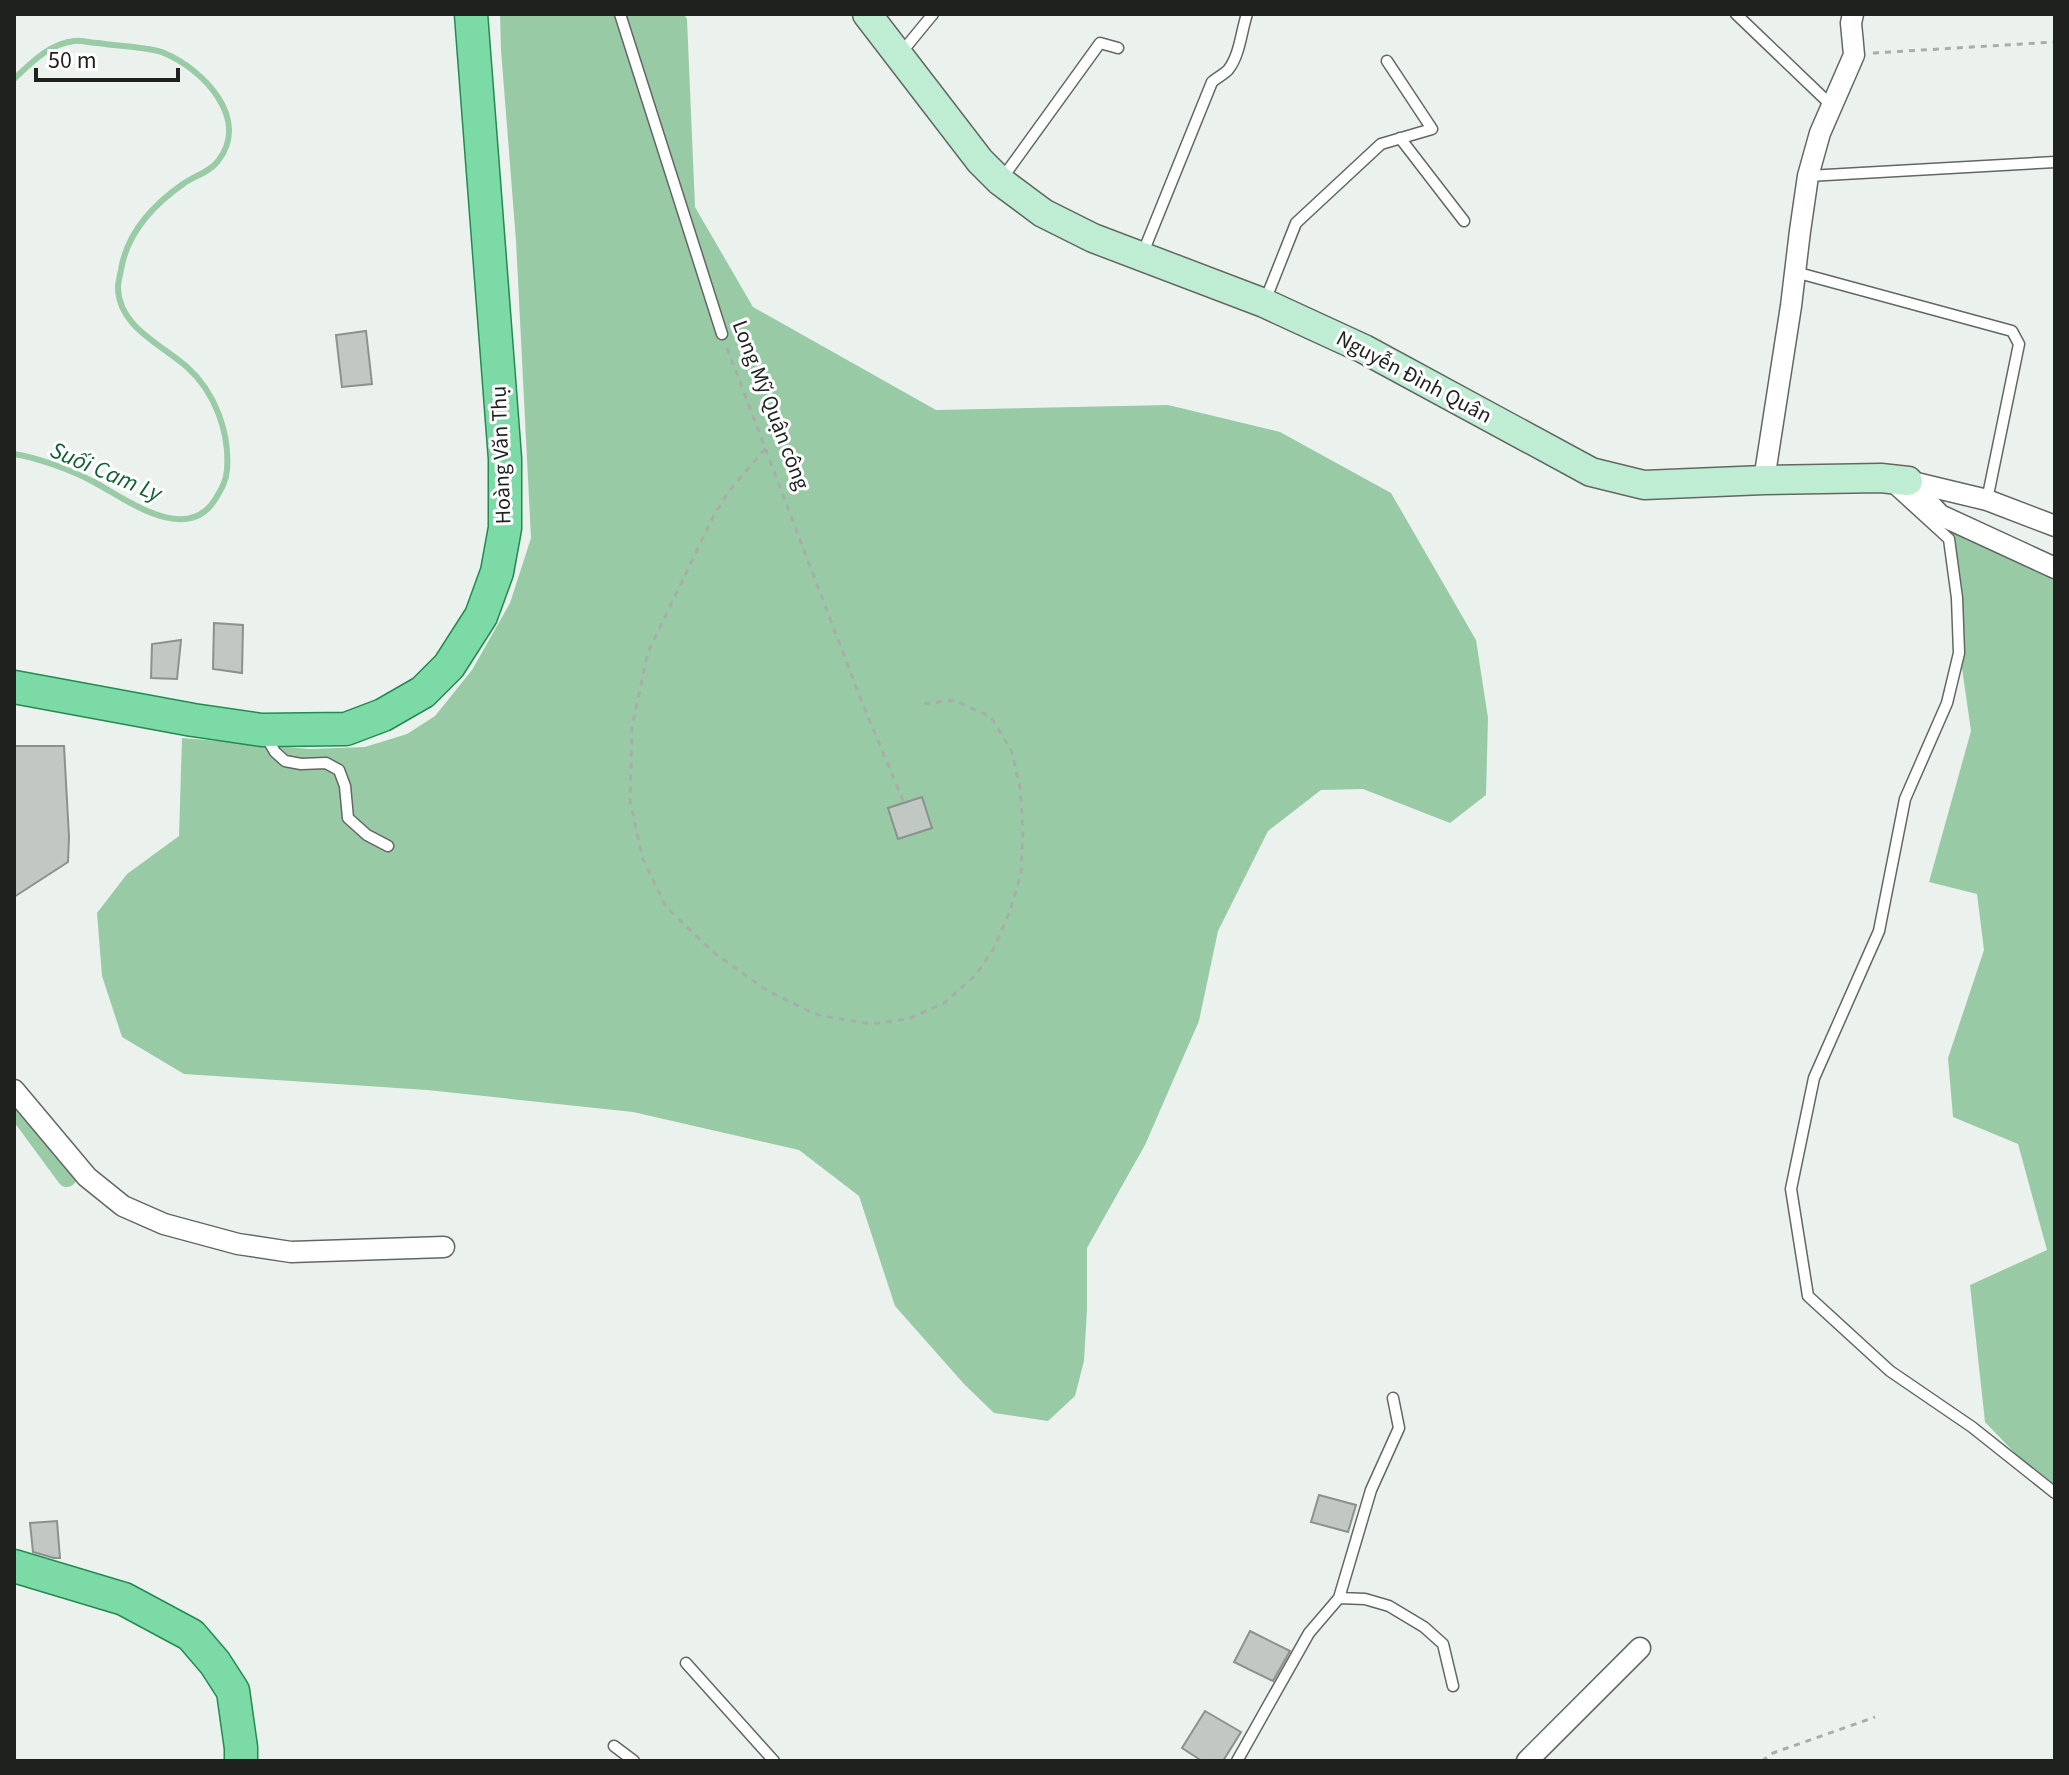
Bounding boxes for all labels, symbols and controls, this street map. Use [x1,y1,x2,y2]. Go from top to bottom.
scale bar [36,32,178,82]
text: 50 m [48,43,97,78]
street label: Long Mỹ Quận công [724,316,818,494]
street label: Nguyễn Đình Quân [1330,322,1498,432]
street label: Hoàng Văn Thụ [483,385,519,525]
water label: Suối Cam Ly [45,433,168,512]

